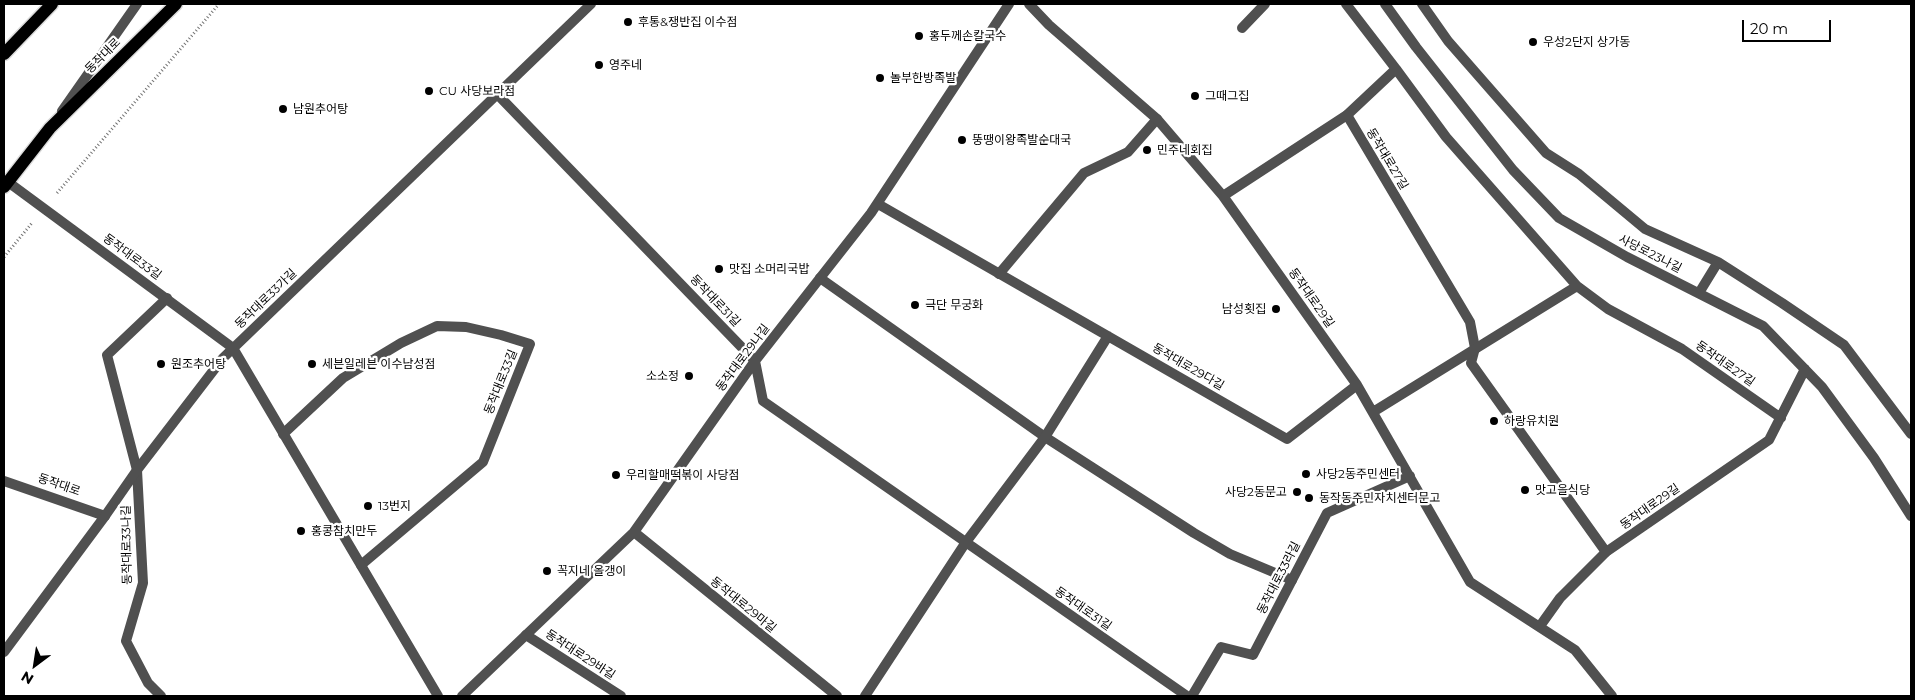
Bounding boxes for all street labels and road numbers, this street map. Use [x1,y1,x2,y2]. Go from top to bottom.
street label: 동작대로 [82,35,124,77]
street label: 동작대로27길 [1363,126,1411,192]
street label: 동작대로33길 [100,231,164,283]
street label: 사당로23나길 [1616,232,1684,276]
street label: 동작대로29길 [1285,265,1337,331]
street label: 동작대로33가길 [232,266,300,332]
street label: 동작대로31길 [687,272,743,330]
street label: 동작대로29나길 [713,322,773,394]
street label: 동작대로27길 [1693,338,1757,390]
street label: 동작대로29다길 [1150,341,1226,393]
street label: 동작대로33길 [481,347,521,417]
street label: 동작대로 [36,471,82,499]
street label: 동작대로29길 [1617,481,1683,533]
street label: 동작대로33나길 [119,505,135,585]
street label: 동작대로33라길 [1254,539,1304,617]
street label: 동작대로29마길 [707,574,779,636]
street label: 동작대로31길 [1052,584,1114,634]
street label: 동작대로29바길 [542,627,618,683]

